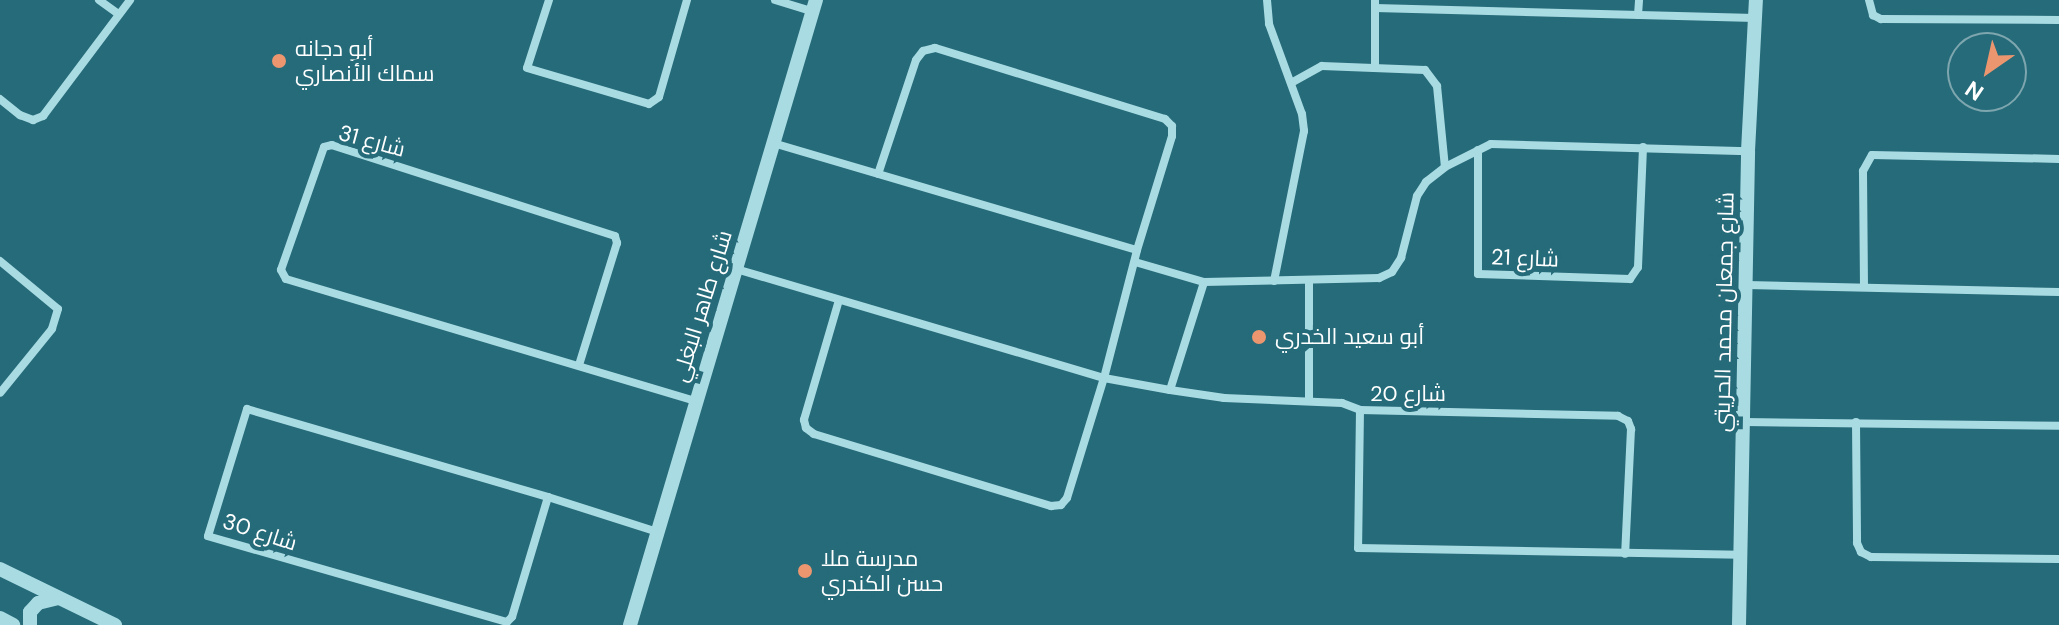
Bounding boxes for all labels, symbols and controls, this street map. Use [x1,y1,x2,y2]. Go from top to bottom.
north arrow [1947,32,2027,112]
place label: أبو دجانه سماك الأنصاري [295,35,434,86]
marker: أبو دجانه سماك الأنصاري [270,52,288,70]
text: N [1960,74,1989,107]
street label: شارع 31 [336,119,408,163]
street label: شارع جمعان محمد الحريتي [1709,192,1739,432]
street label: شارع طاهر البغلي [666,227,738,385]
street label: شارع 21 [1491,244,1559,272]
place label: أبو سعيد الخدري [1275,324,1424,350]
marker: أبو سعيد الخدري [1250,328,1268,346]
street label: شارع 20 [1370,381,1446,407]
street label: شارع 30 [220,508,300,556]
place label: مدرسة ملا حسن الكندري [821,545,943,596]
marker: مدرسة ملا حسن الكندري [796,562,814,580]

